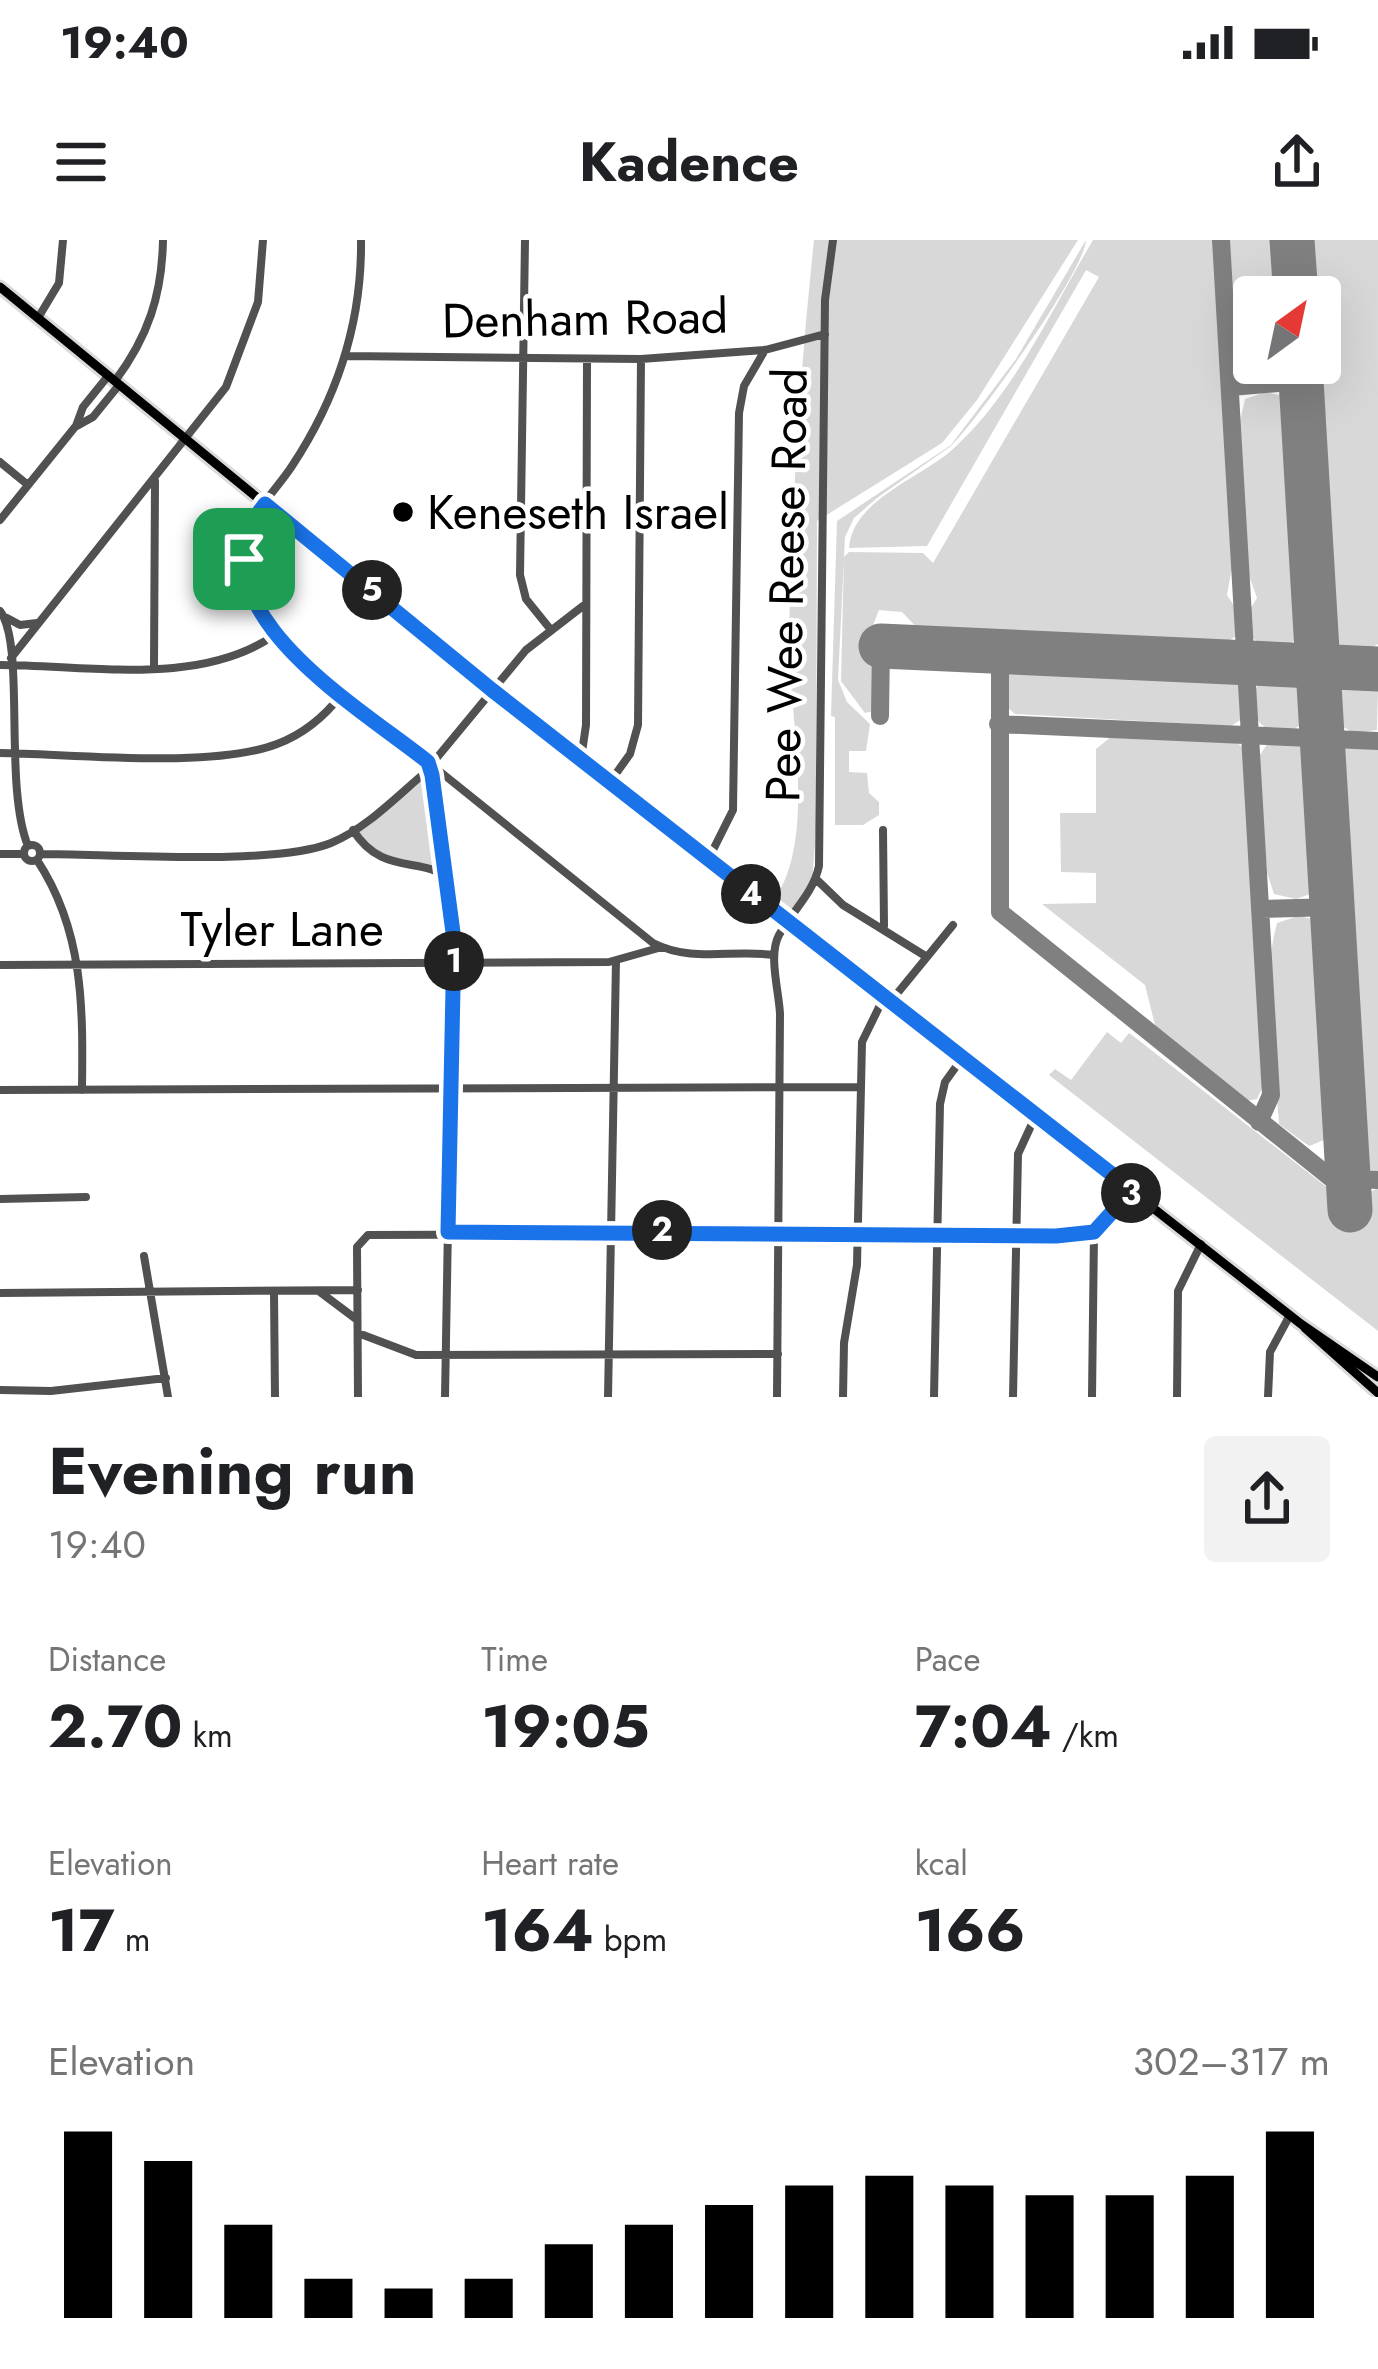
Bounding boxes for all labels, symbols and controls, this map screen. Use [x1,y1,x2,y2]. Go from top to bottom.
text: 19:40 [60,10,189,75]
text: Kadence [579,123,799,201]
icon: menu [48,129,114,195]
icon: share [1264,129,1330,195]
north arrow [1233,276,1341,384]
map controls [1233,276,1341,384]
street label: Denham Road [441,282,729,355]
street label: Pee Wee Reese Road [748,367,825,803]
place label: Keneseth Israel [427,478,729,547]
marker: Keneseth Israel [390,499,416,525]
pin [193,508,295,610]
icon: arrive [211,526,277,592]
pin: 5 [342,560,402,620]
text: 5 [361,566,383,613]
pin: 4 [721,864,781,924]
text: 4 [739,870,763,917]
street label: Tyler Lane [180,895,384,964]
pin: 1 [424,931,484,991]
text: 1 [446,937,462,984]
pin: 3 [1101,1163,1161,1223]
text: 3 [1121,1169,1141,1216]
pin: 2 [632,1200,692,1260]
text: 2 [651,1206,673,1253]
text: Evening run [48,1423,417,1519]
button: share [1204,1436,1330,1562]
text: 19:40 [48,1516,146,1573]
text: Distance [48,1636,166,1683]
text: Time [481,1636,548,1683]
text: Pace [915,1636,980,1683]
text: 2.70 [48,1683,183,1770]
text: 19:05 [481,1683,650,1770]
text: 7:04 [915,1683,1052,1770]
text: km [183,1712,233,1759]
text: /km [1052,1712,1119,1759]
text: Elevation [48,1840,172,1887]
text: Heart rate [481,1840,619,1887]
text: kcal [915,1840,968,1887]
text: 17 [48,1887,115,1974]
text: 164 [481,1887,594,1974]
text: 166 [915,1887,1025,1974]
text: m [115,1916,150,1963]
text: bpm [594,1916,667,1963]
text: Elevation [48,2033,195,2090]
text: 302–317 m [1133,2033,1330,2090]

